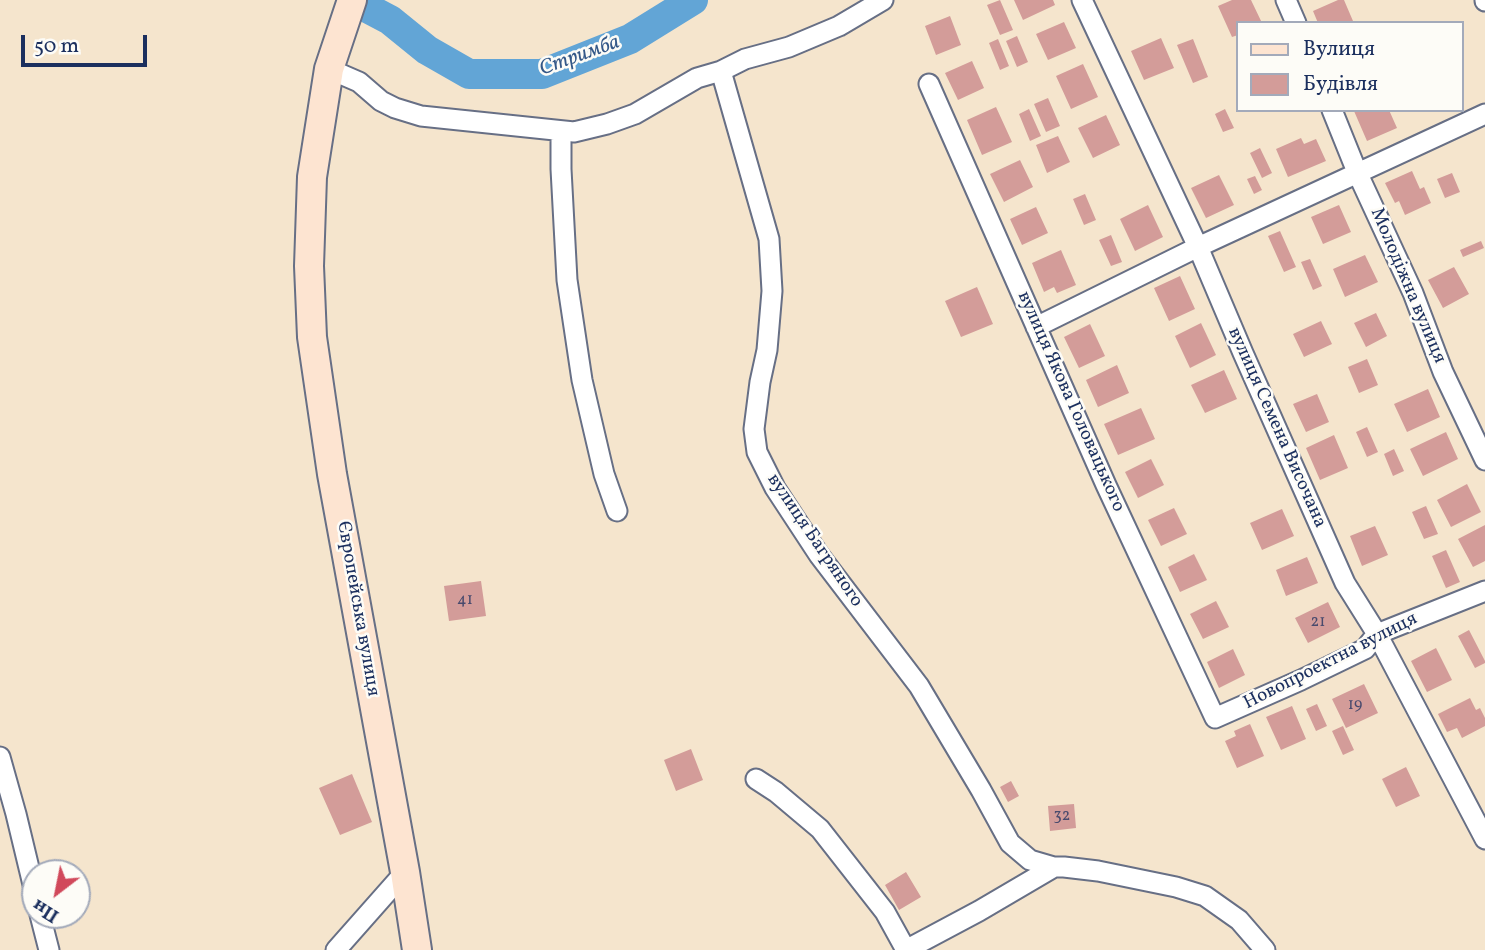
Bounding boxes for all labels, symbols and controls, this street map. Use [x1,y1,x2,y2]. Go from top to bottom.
scale bar [24,21,150,65]
legend [1236,21,1464,112]
water label: Стримба [536,31,624,83]
text: 50 m [34,32,79,61]
text: Вулиця [1303,35,1375,64]
text: Будівля [1303,70,1378,99]
street label: Молодіжна вулиця [1364,205,1450,367]
street label: вулиця Якова Головацького [1011,288,1129,516]
street label: вулиця Семена Височана [1221,324,1331,532]
street label: вулиця Багряного [761,470,867,612]
street label: Європейська вулиця [330,520,384,698]
house number: 41 [457,591,473,611]
street label: Новопроектна вулиця [1240,608,1422,716]
house number: 21 [1311,613,1325,633]
house number: 19 [1348,696,1362,716]
house number: 32 [1054,807,1070,827]
north arrow [21,859,91,929]
text: Пн [28,892,64,928]

